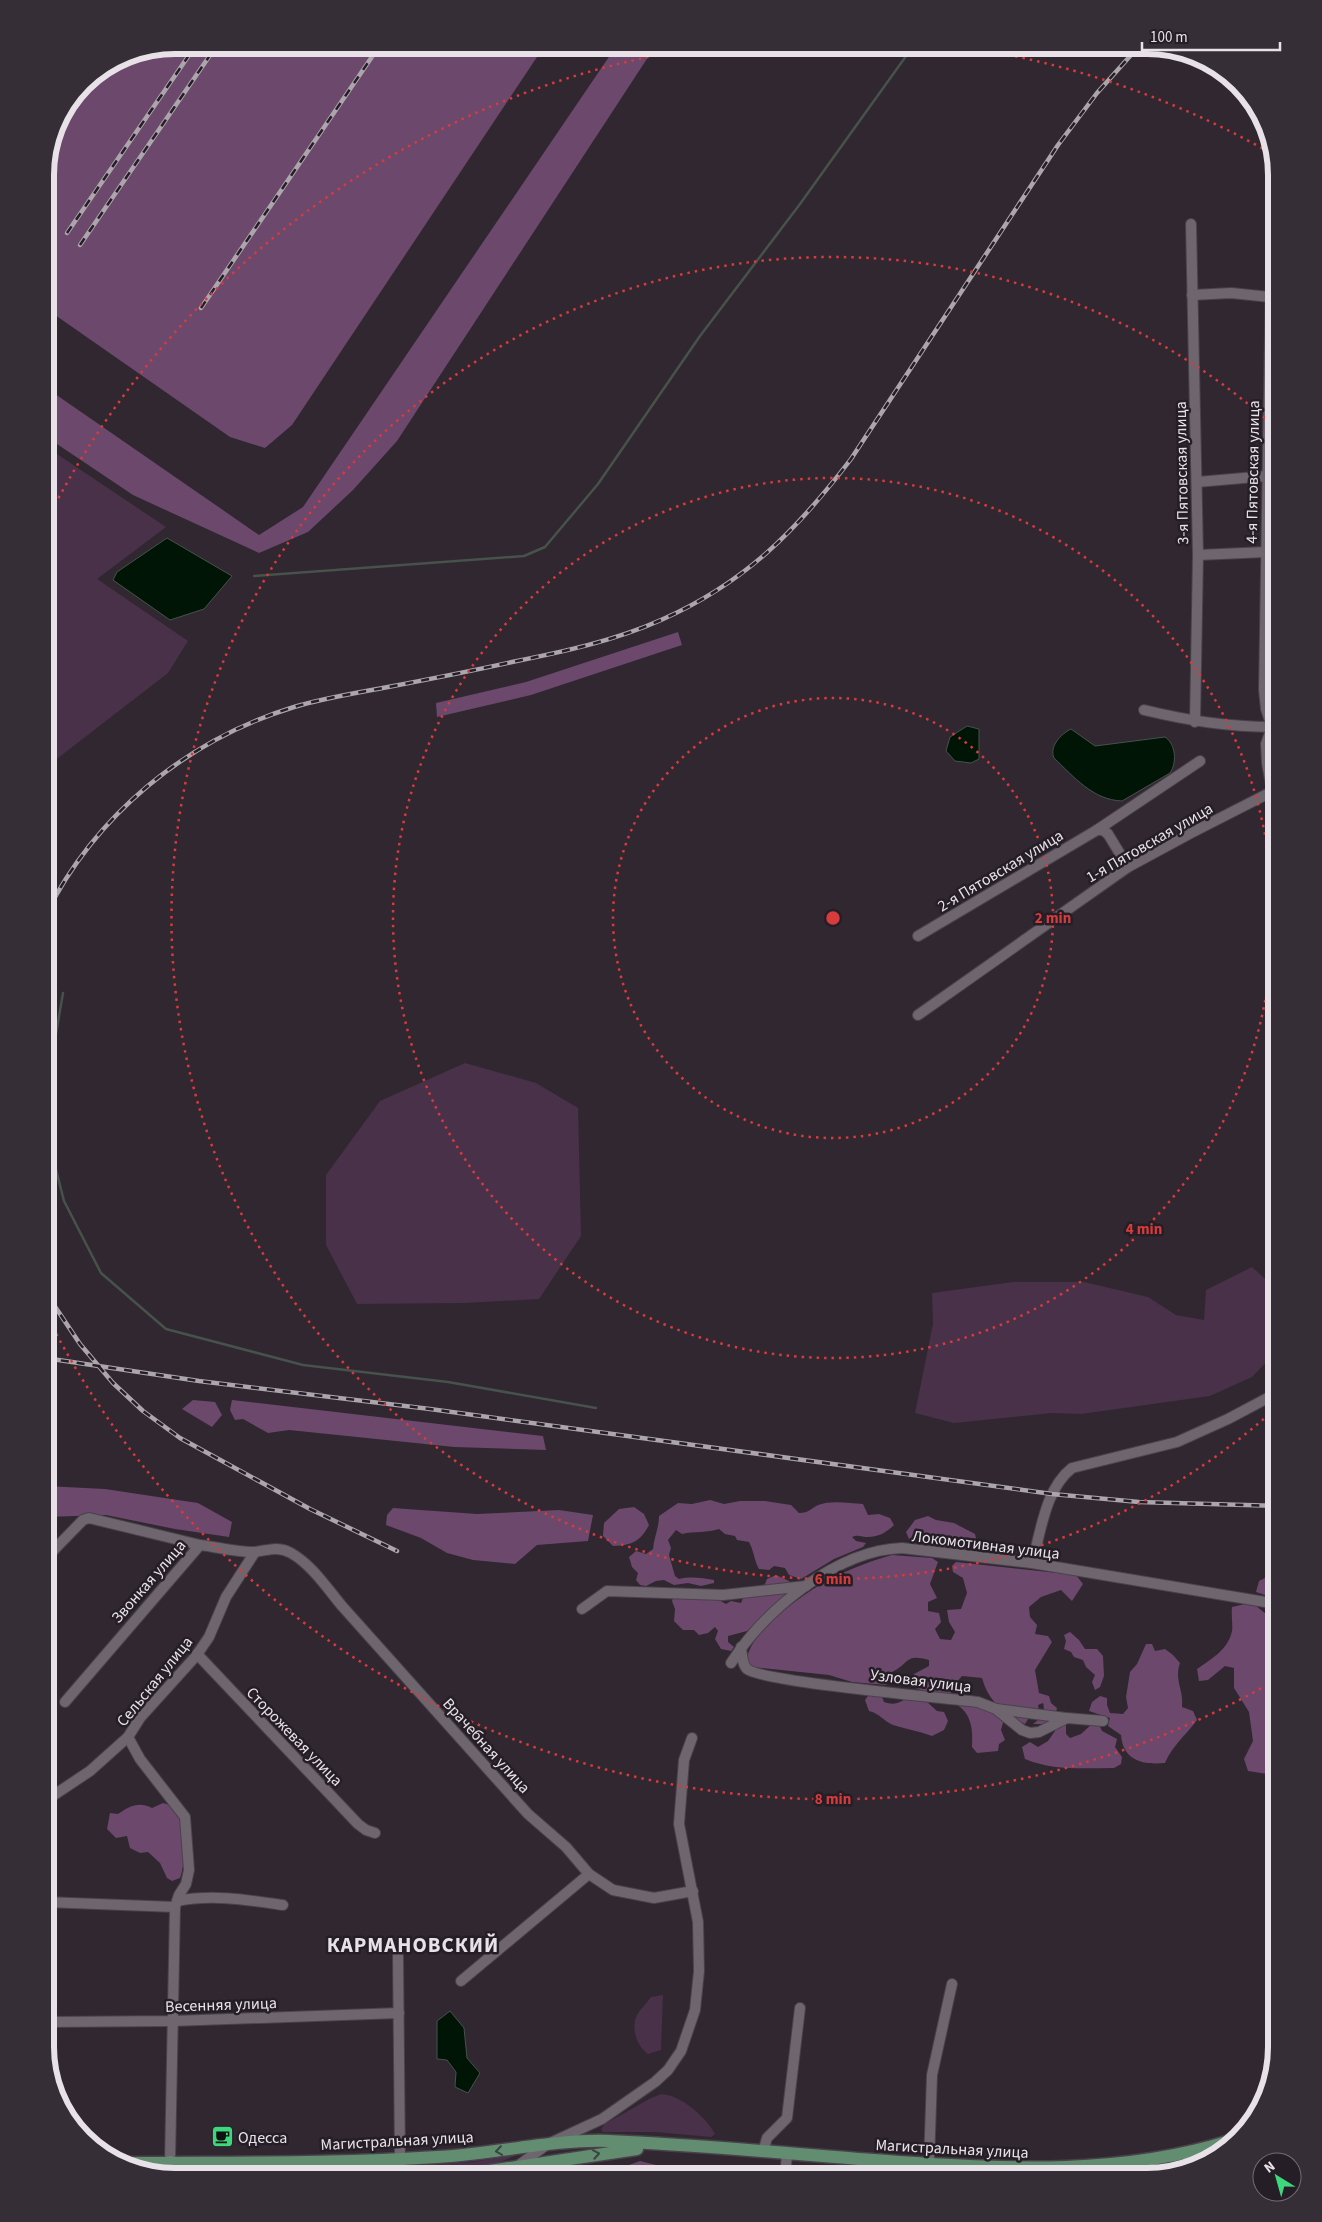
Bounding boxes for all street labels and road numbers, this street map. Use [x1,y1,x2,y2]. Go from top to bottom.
street label: 4-я Пятовская улица [1241,400,1265,544]
street label: 3-я Пятовская улица [1170,401,1194,545]
street label: 1-я Пятовская улица [1082,798,1217,888]
street label: 2-я Пятовская улица [933,825,1068,917]
street label: Локомотивная улица [911,1525,1061,1565]
street label: Звонкая улица [106,1535,191,1628]
street label: Сельская улица [112,1632,198,1731]
street label: Узловая улица [869,1664,973,1698]
street label: Сторожевая улица [241,1682,347,1791]
street label: Врачебная улица [437,1693,535,1798]
street label: Весенняя улица [165,1992,277,2018]
street label: Магистральная улица [320,2126,474,2156]
street label: Магистральная улица [875,2134,1029,2164]

